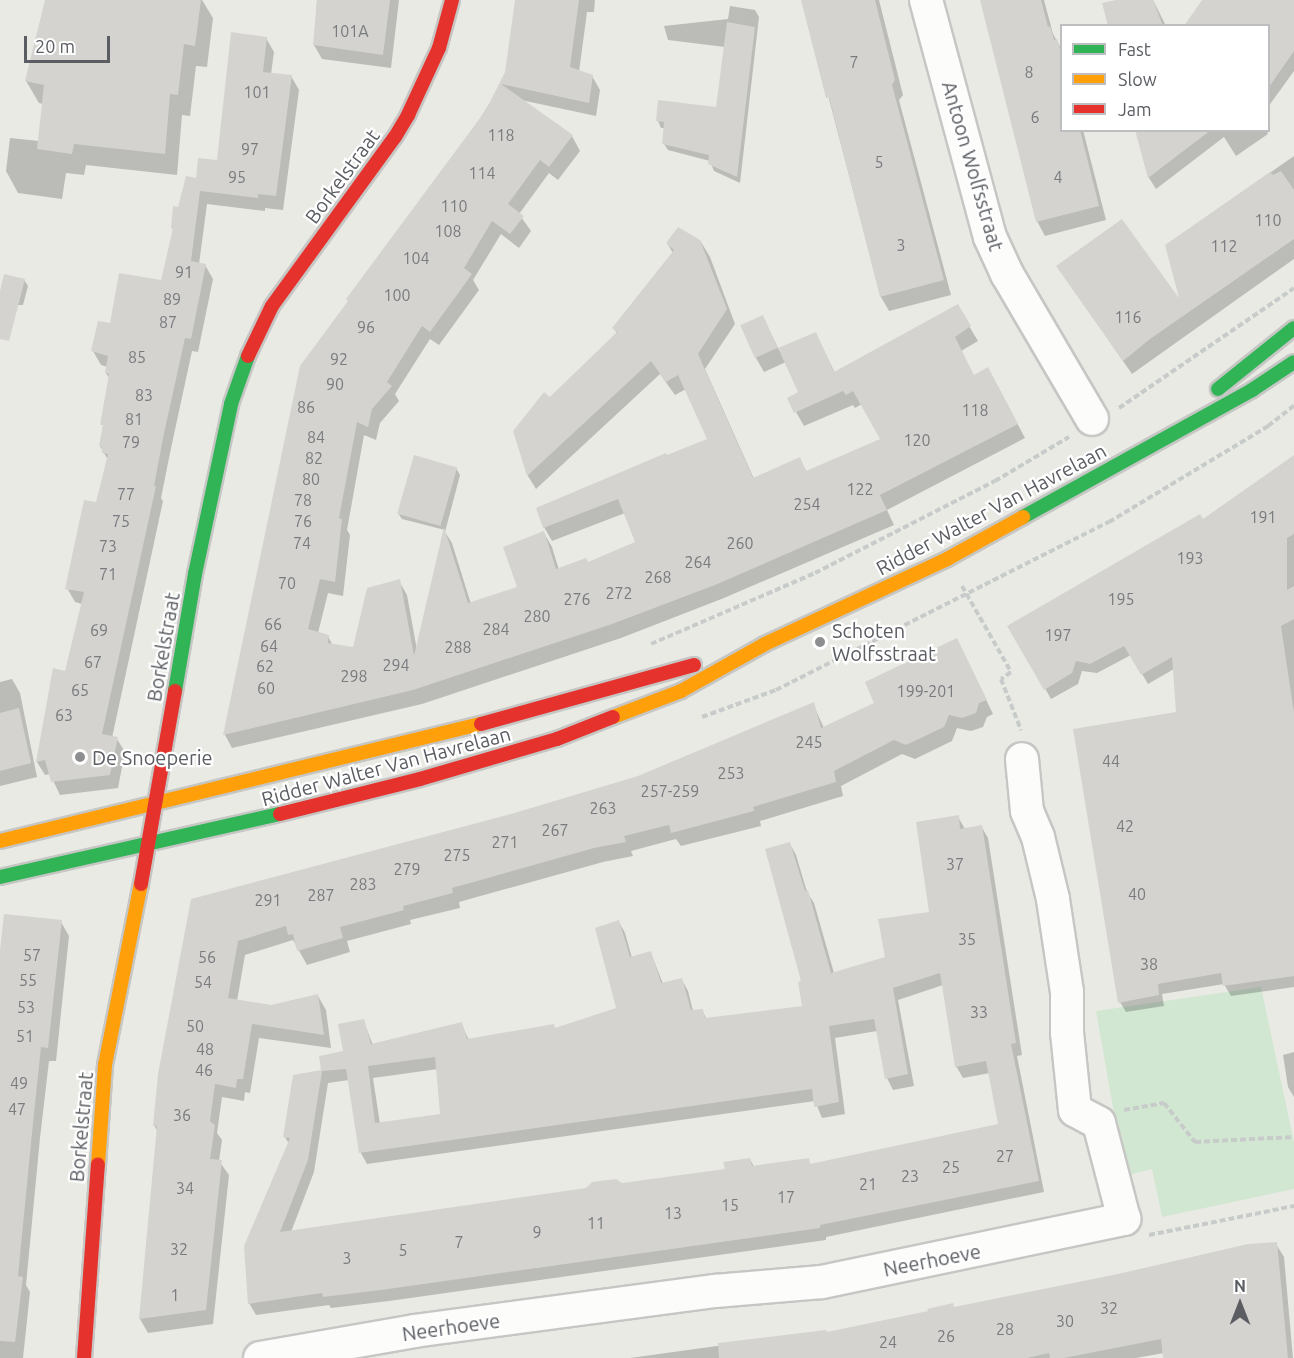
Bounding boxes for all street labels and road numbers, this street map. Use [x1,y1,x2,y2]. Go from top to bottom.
street label: Antoon Wolfsstraat [937,78,1009,254]
street label: Borkelstraat [300,124,384,228]
street label: Ridder Walter Van Havrelaan [872,438,1110,580]
street label: Borkelstraat [142,590,184,704]
street label: Ridder Walter Van Havrelaan [259,721,513,811]
street label: Borkelstraat [64,1071,98,1183]
street label: Neerhoeve [881,1239,983,1281]
street label: Neerhoeve [400,1308,502,1346]

